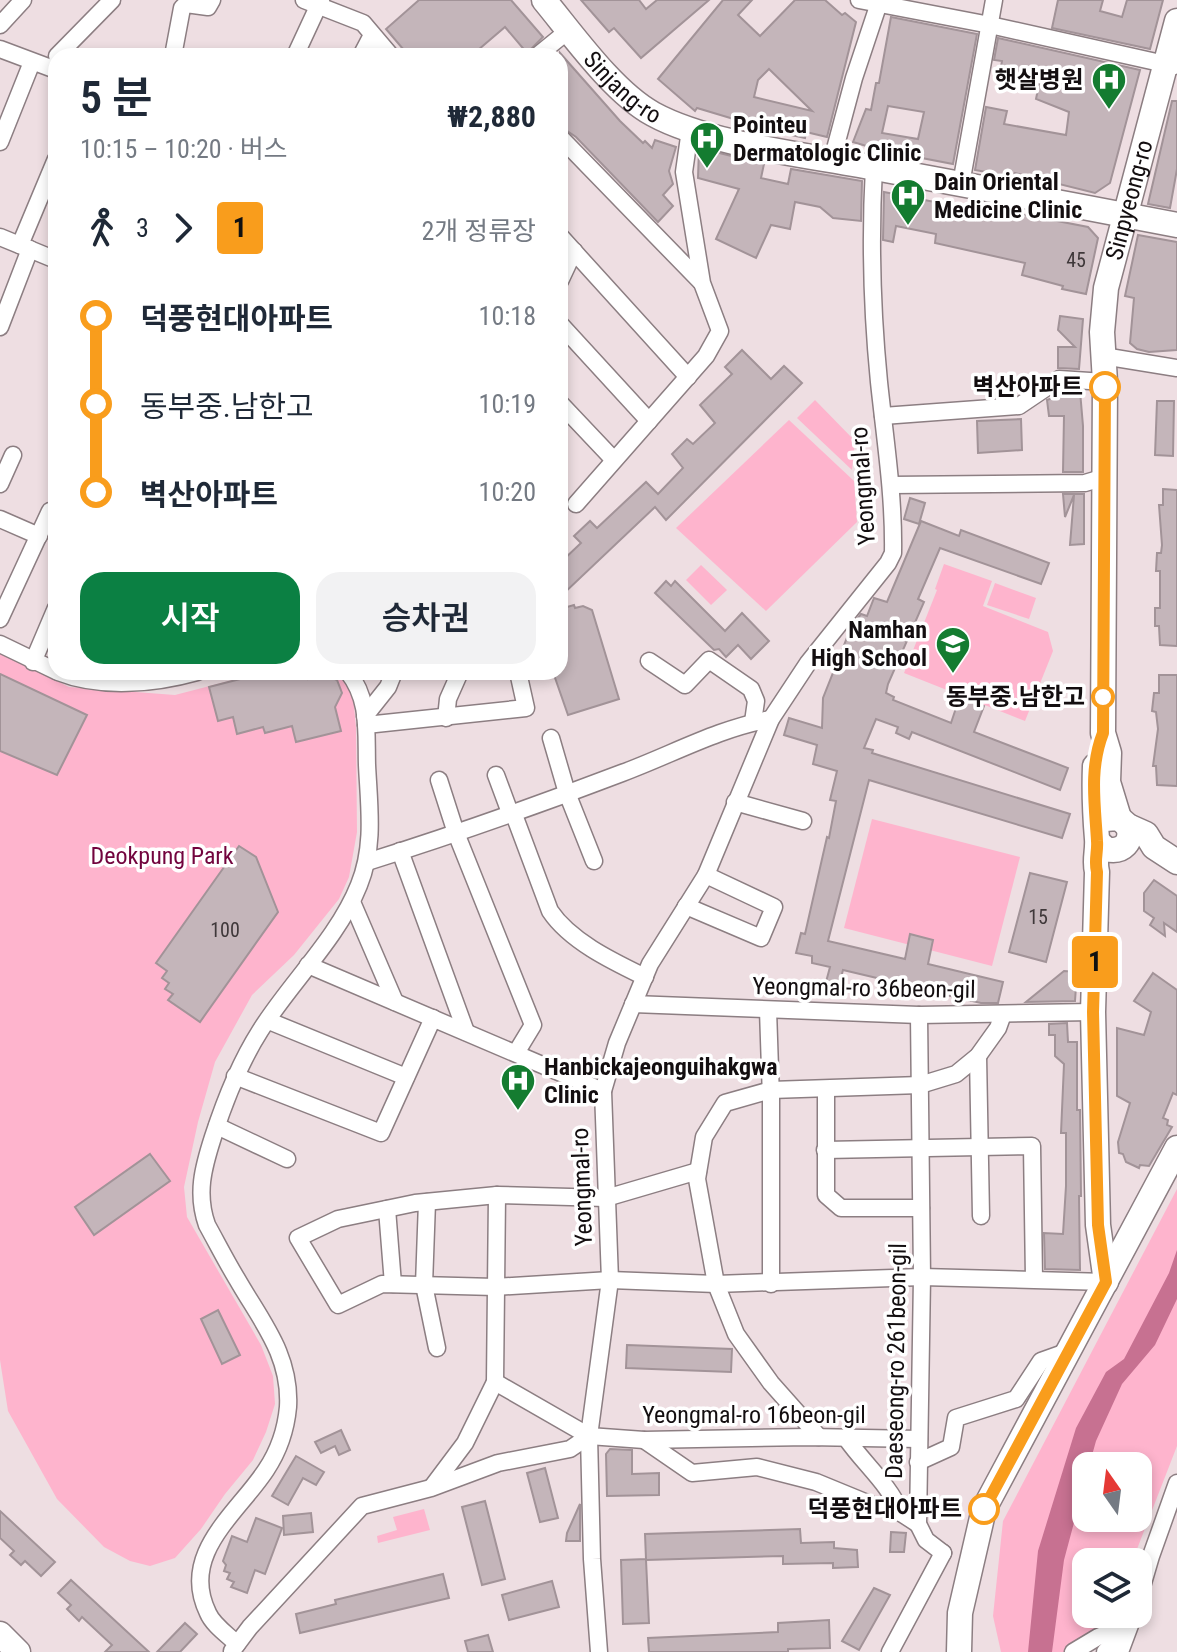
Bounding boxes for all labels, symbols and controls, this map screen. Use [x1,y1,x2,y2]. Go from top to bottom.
street label: Sinjang-ro [578,46,666,130]
hospital icon: 햇살병원 [1090,61,1128,111]
place label: 햇살병원 [995,66,1083,94]
text: 5 분 [80,72,153,124]
text: ₩2,880 [447,99,536,134]
place label: Pointeu Dermatologic Clinic [733,111,921,167]
hospital icon: Pointeu Dermatologic Clinic [688,120,726,170]
text: 10:15 – 10:20 · 버스 [80,134,288,164]
street label: Sinpyeong-ro [1100,137,1159,263]
place label: Dain Oriental Medicine Clinic [934,168,1082,224]
hospital icon: Dain Oriental Medicine Clinic [889,177,927,227]
icon: walk [80,206,124,250]
icon: forward [161,206,205,250]
text: 1 [233,211,247,244]
text: 3 [136,213,149,243]
text: 2개 정류장 [422,216,536,246]
house number: 45 [1066,248,1086,272]
text: 덕풍현대아파트 [140,301,333,336]
text: 10:18 [479,301,536,331]
marker: 벽산아파트 [1090,372,1120,402]
place label: 벽산아파트 [973,373,1083,401]
text: 동부중.남한고 [140,389,314,424]
text: 10:19 [479,389,536,419]
street label: Yeongmal-ro [845,426,881,546]
text: 벽산아파트 [140,477,278,512]
text: 10:20 [479,477,536,507]
button: 시작 [80,572,300,664]
button: 승차권 [316,572,536,664]
place label: Namhan High School [811,616,927,672]
school or university icon: Namhan High School [934,625,972,675]
place label: 동부중.남한고 [946,683,1085,711]
marker: 동부중.남한고 [1092,686,1114,708]
park label: Deokpung Park [90,842,234,870]
house number: 15 [1028,905,1048,929]
house number: 100 [210,918,240,942]
line badge: 1 [1069,936,1121,988]
text: 1 [1088,945,1102,978]
street label: Yeongmal-ro 36beon-gil [752,972,976,1004]
place label: Hanbickajeonguihakgwa Clinic [544,1053,778,1109]
hospital icon: Hanbickajeonguihakgwa Clinic [499,1062,537,1112]
street label: Yeongmal-ro [566,1127,598,1247]
street label: Daeseong-ro 261beon-gil [880,1243,912,1479]
street label: Yeongmal-ro 16beon-gil [642,1401,866,1429]
north arrow [1072,1452,1152,1532]
map controls [1072,1452,1152,1628]
marker: 덕풍현대아파트 [969,1494,999,1524]
place label: 덕풍현대아파트 [807,1495,962,1523]
button: layers [1072,1548,1152,1628]

